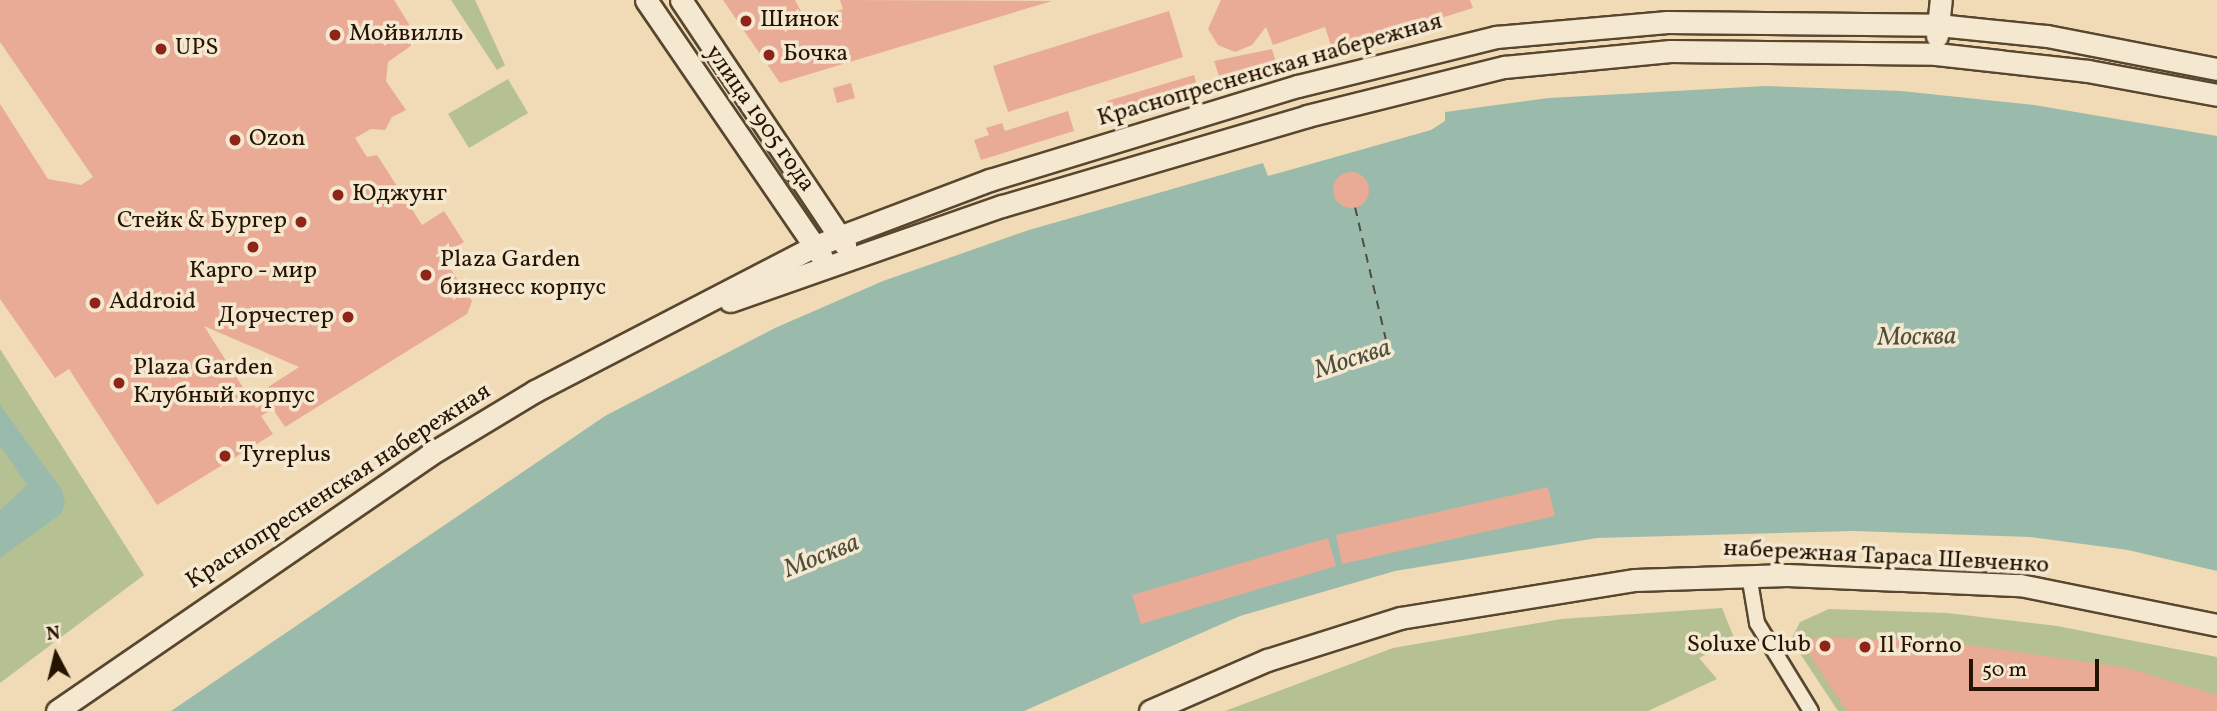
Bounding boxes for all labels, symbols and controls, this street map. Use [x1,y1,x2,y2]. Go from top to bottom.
place label: Шинок [760,7,839,35]
street label: Краснопресненская набережная [1094,8,1446,134]
marker: Шинок [738,13,754,29]
place label: Мойвилль [349,21,463,49]
marker: Мойвилль [327,27,343,43]
place label: UPS [175,35,218,63]
street label: улица 1905 года [698,40,820,198]
marker: UPS [153,41,169,57]
place label: Бочка [783,41,848,69]
marker: Бочка [761,47,777,63]
place label: Ozon [249,126,306,154]
marker: Ozon [227,132,243,148]
place label: Юджунг [352,181,447,209]
marker: Юджунг [330,187,346,203]
place label: Стейк & Бургер [117,208,287,236]
marker: Стейк & Бургер [293,214,309,230]
marker: Карго - мир [245,239,261,255]
place label: Plaza Garden бизнесс корпус [440,247,606,303]
place label: Карго - мир [189,258,317,286]
marker: Plaza Garden бизнесс корпус [418,267,434,283]
place label: Addroid [109,289,196,317]
marker: Addroid [87,295,103,311]
place label: Дорчестер [218,303,334,331]
marker: Дорчестер [340,309,356,325]
water label: Москва [1877,322,1957,354]
water label: Москва [1311,333,1395,387]
place label: Plaza Garden Клубный корпус [133,355,315,411]
marker: Plaza Garden Клубный корпус [111,375,127,391]
street label: Краснопресненская набережная [181,378,497,596]
place label: Tyreplus [239,442,331,470]
marker: Tyreplus [217,448,233,464]
water label: Москва [780,528,864,586]
street label: набережная Тараса Шевченко [1722,535,2050,581]
north arrow [21,620,91,690]
text: N [45,620,62,648]
place label: Soluxe Club [1687,632,1811,660]
place label: Il Forno [1879,633,1962,661]
marker: Soluxe Club [1817,638,1833,654]
marker: Il Forno [1857,639,1873,655]
scale bar [1972,644,2102,688]
text: 50 m [1982,656,2027,685]

